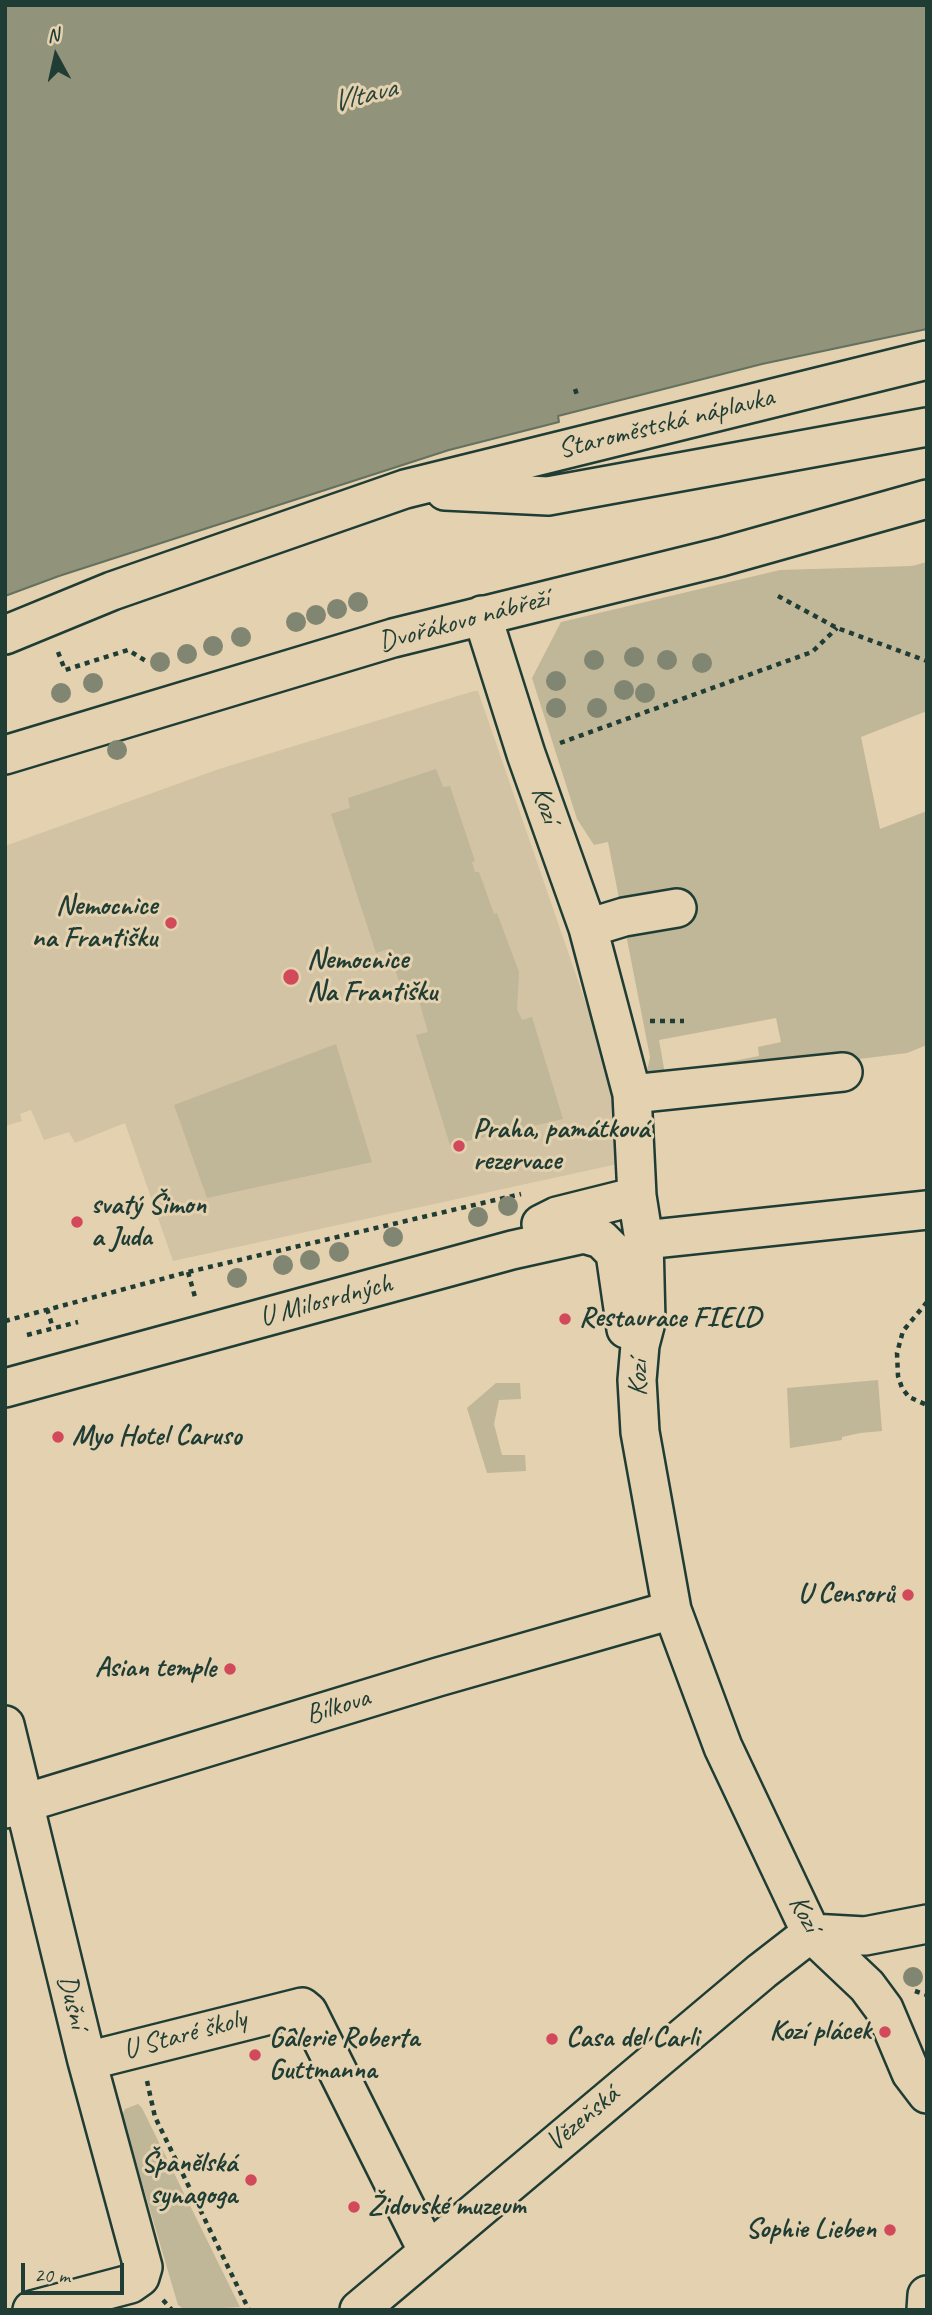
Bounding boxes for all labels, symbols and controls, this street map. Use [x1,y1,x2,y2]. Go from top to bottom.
north arrow [21,21,91,91]
text: N [46,23,61,48]
water label: Vltava [328,71,400,121]
street label: Staroměstská náplavka [555,381,777,467]
street label: Dvořákovo nábřeží [375,582,553,660]
street label: Kozí [523,782,567,828]
place label: Nemocnice na Františku [31,890,157,956]
marker: Nemocnice na Františku [163,915,179,931]
place label: Nemocnice Na Františku [307,944,437,1010]
marker: Nemocnice Na Františku [281,967,301,987]
place label: Praha, památková rezervace [473,1113,649,1179]
marker: Praha, památková rezervace [451,1138,467,1154]
place label: svatý Šimon a Juda [91,1189,206,1255]
marker: svatý Šimon a Juda [69,1214,85,1230]
street label: U Milosrdných [256,1267,396,1335]
place label: Restaurace FIELD [579,1302,761,1336]
marker: Restaurace FIELD [557,1311,573,1327]
street label: Kozí [622,1359,656,1397]
place label: Myo Hotel Caruso [72,1420,241,1454]
marker: Myo Hotel Caruso [50,1429,66,1445]
place label: U Censorů [798,1578,894,1612]
marker: U Censorů [900,1587,916,1603]
place label: Asian temple [95,1652,216,1686]
marker: Asian temple [222,1661,238,1677]
street label: Bílkova [302,1681,374,1733]
street label: Kozí [780,1890,828,1938]
street label: Dušní [49,1972,95,2032]
street label: U Staré školy [120,2002,250,2068]
place label: Kozí plácek [769,2015,871,2049]
place label: Galerie Roberta Guttmanna [269,2022,419,2088]
place label: Casa del Carli [566,2022,699,2056]
marker: Kozí plácek [877,2024,893,2040]
marker: Casa del Carli [544,2031,560,2047]
marker: Galerie Roberta Guttmanna [247,2047,263,2063]
street label: Vězeňská [540,2079,626,2159]
place label: Španělská synagoga [141,2147,237,2213]
marker: Španělská synagoga [243,2172,259,2188]
place label: Židovské muzeum [368,2190,526,2224]
marker: Židovské muzeum [346,2199,362,2215]
place label: Sophie Lieben [745,2213,876,2247]
marker: Sophie Lieben [882,2222,898,2238]
scale bar [24,2248,128,2292]
text: 20 m [34,2262,70,2288]

